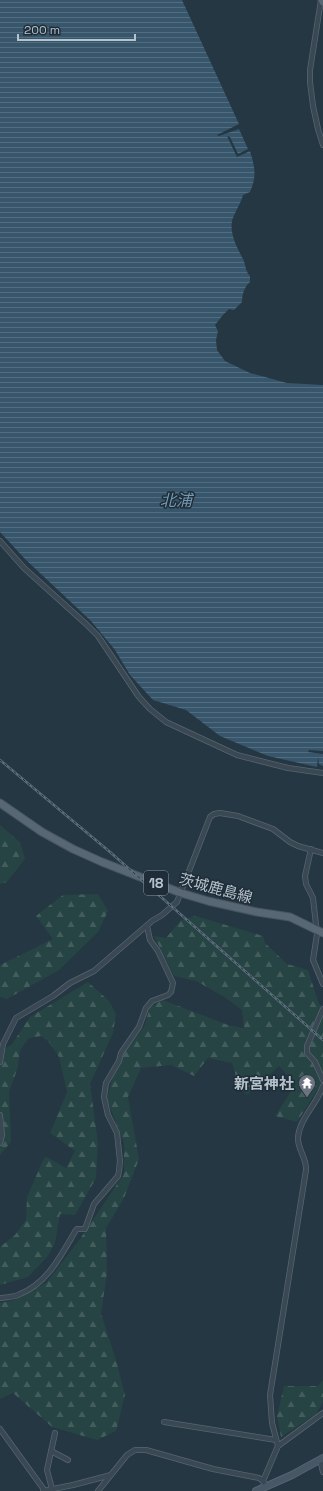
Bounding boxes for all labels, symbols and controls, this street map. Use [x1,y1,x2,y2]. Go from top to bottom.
scale bar [18,16,135,42]
text: 200 m [24,22,60,38]
water label: 北浦 [160,490,195,511]
street label: 茨城鹿島線 [177,869,255,907]
road number: 18 [144,871,168,895]
temple icon: 新宮神社 [297,1073,317,1098]
place label: 新宮神社 [234,1074,294,1093]

